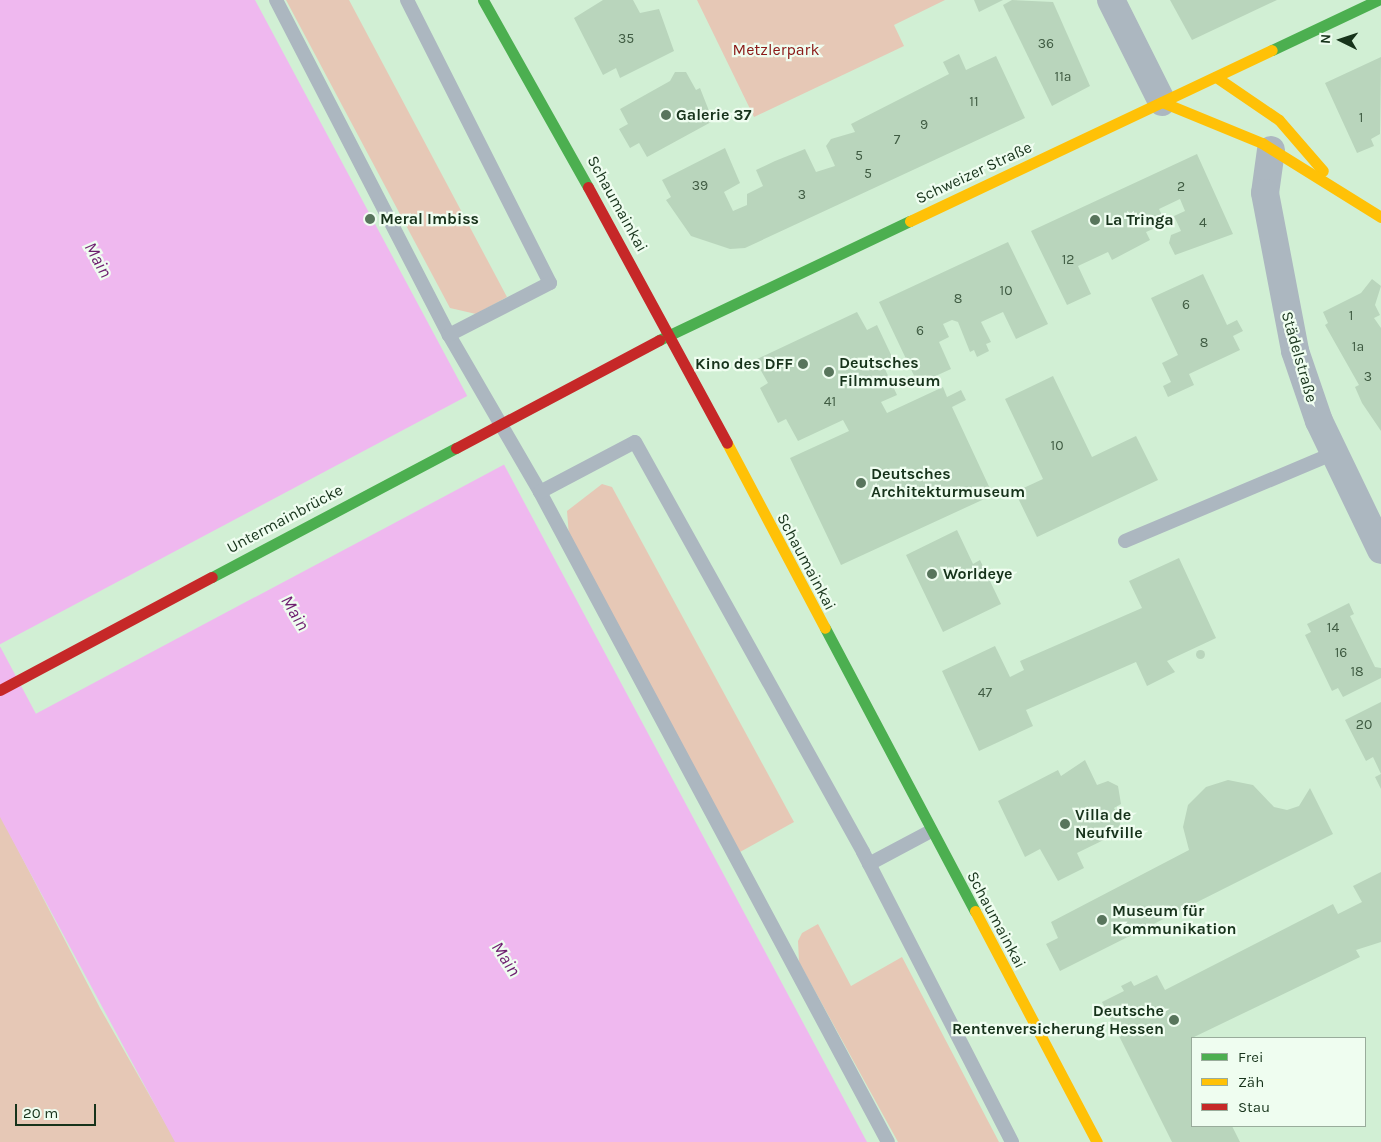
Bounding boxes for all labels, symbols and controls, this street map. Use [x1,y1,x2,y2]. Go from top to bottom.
north arrow [1316,15,1366,65]
house number: 35 [618,31,634,47]
text: N [1317,33,1334,45]
house number: 36 [1038,36,1054,52]
park label: Metzlerpark [733,40,819,60]
house number: 11a [1055,69,1071,85]
house number: 11 [969,94,979,110]
place label: Galerie 37 [676,105,752,125]
marker: Galerie 37 [660,109,672,121]
house number: 1 [1359,110,1363,126]
house number: 9 [920,117,928,133]
house number: 7 [894,132,900,148]
street label: Schweizer Straße [913,138,1035,208]
house number: 5 [855,148,863,164]
street label: Schaumainkai [583,153,651,255]
house number: 5 [864,166,872,182]
house number: 39 [692,178,708,194]
house number: 2 [1177,179,1185,195]
house number: 3 [798,187,806,203]
place label: Meral Imbiss [380,209,479,229]
place label: La Tringa [1105,210,1174,230]
marker: Meral Imbiss [364,213,376,225]
marker: La Tringa [1089,214,1101,226]
house number: 4 [1199,215,1207,231]
water label: Main [79,238,117,282]
house number: 12 [1062,252,1074,268]
house number: 10 [1000,283,1012,299]
house number: 8 [954,291,962,307]
house number: 6 [1182,297,1190,313]
house number: 1 [1349,308,1353,324]
street label: Städelstraße [1277,309,1321,405]
house number: 6 [916,323,924,339]
house number: 8 [1200,335,1208,351]
house number: 1a [1352,339,1364,355]
place label: Deutsches Filmmuseum [839,353,940,391]
place label: Kino des DFF [695,354,793,374]
marker: Kino des DFF [797,358,809,370]
marker: Deutsches Filmmuseum [823,366,835,378]
house number: 3 [1364,369,1372,385]
house number: 41 [824,394,836,410]
house number: 10 [1051,438,1063,454]
place label: Deutsches Architekturmuseum [871,464,1025,502]
marker: Deutsches Architekturmuseum [855,477,867,489]
street label: Untermainbrücke [224,480,346,558]
street label: Schaumainkai [772,510,840,614]
place label: Worldeye [943,564,1013,584]
marker: Worldeye [925,567,939,581]
water label: Main [276,591,314,635]
house number: 14 [1327,620,1339,636]
house number: 16 [1335,645,1347,661]
house number: 18 [1350,664,1364,680]
house number: 47 [978,685,992,701]
house number: 20 [1356,717,1372,733]
place label: Villa de Neufville [1075,805,1143,843]
marker: Villa de Neufville [1059,818,1071,830]
street label: Schaumainkai [962,868,1030,972]
place label: Museum für Kommunikation [1112,901,1237,939]
marker: Museum für Kommunikation [1096,914,1108,926]
water label: Main [487,937,525,981]
place label: Deutsche Rentenversicherung Hessen [952,1001,1164,1039]
marker: Deutsche Rentenversicherung Hessen [1168,1014,1180,1026]
legend [1191,1037,1366,1127]
text: Frei [1238,1048,1263,1066]
text: Zäh [1238,1073,1264,1091]
scale bar [18,1094,99,1126]
text: Stau [1238,1098,1270,1116]
text: 20 m [23,1104,58,1122]

